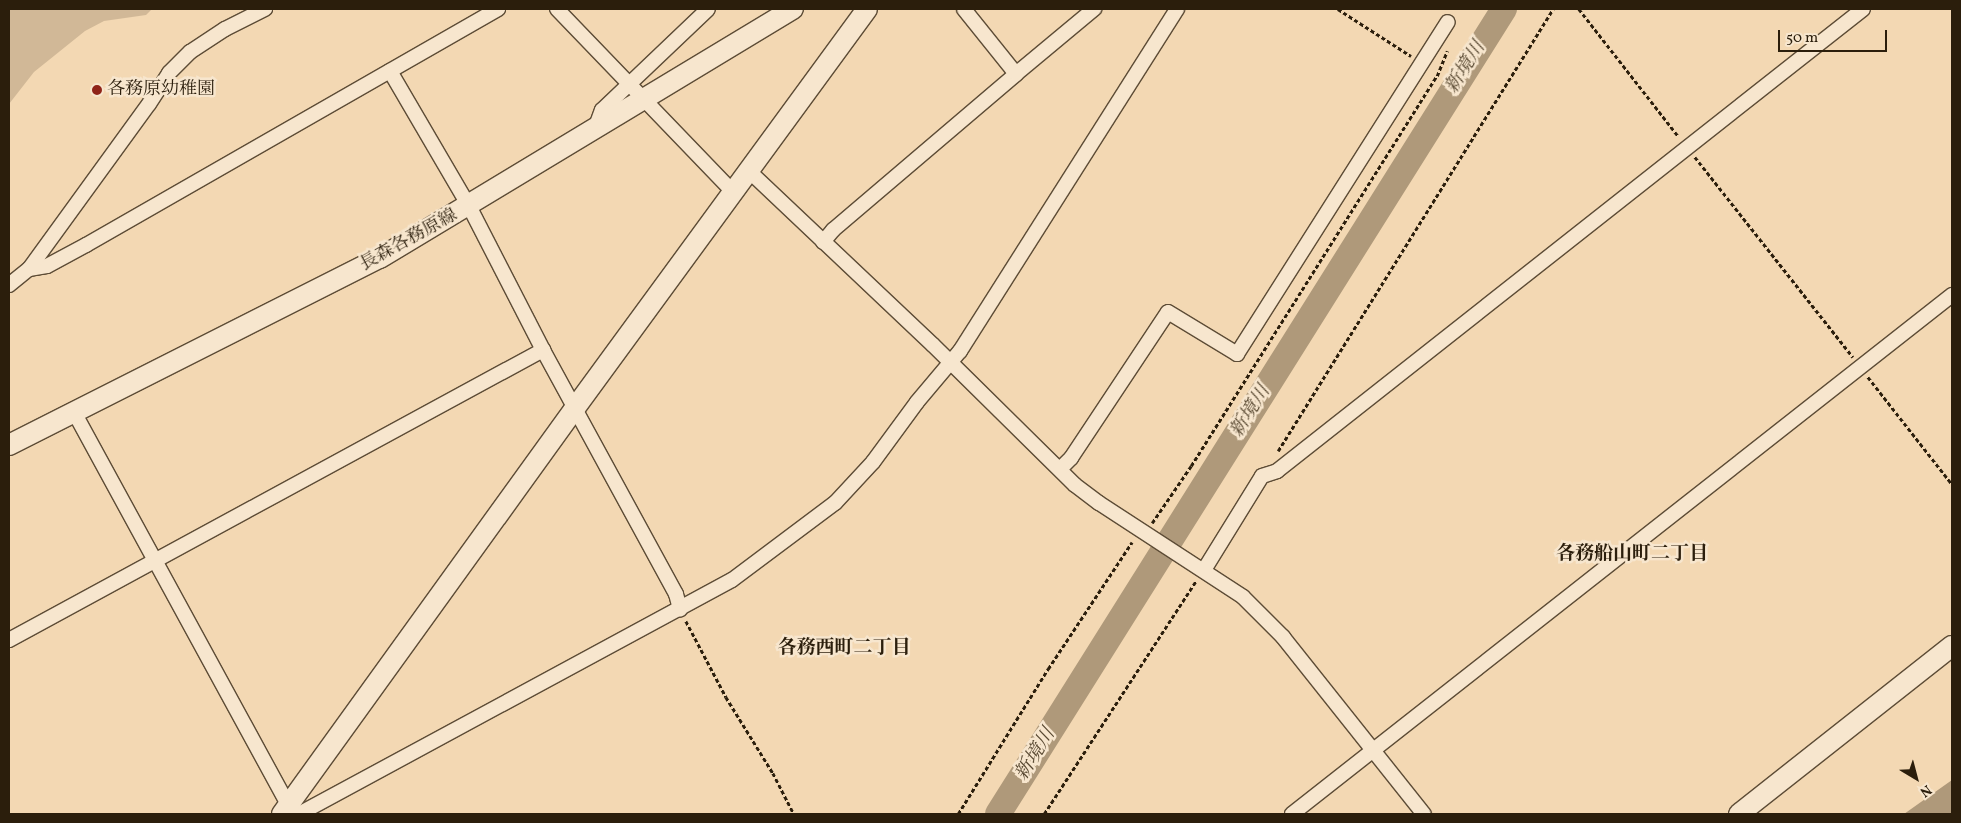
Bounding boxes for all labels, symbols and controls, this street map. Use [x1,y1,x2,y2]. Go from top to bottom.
scale bar [1781,20,1890,52]
text: 50 m [1786,28,1818,49]
water label: 新境川 [1441,38,1491,98]
place label: 各務原幼稚園 [107,79,215,101]
marker: 各務原幼稚園 [91,84,103,96]
street label: 長森各務原線 [357,205,461,277]
water label: 新境川 [1226,382,1276,442]
district label: 各務船山町二丁目 [1556,544,1708,566]
district label: 各務西町二丁目 [778,638,910,660]
water label: 新境川 [1011,725,1061,785]
north arrow [1891,753,1941,803]
text: N [1916,780,1935,801]

